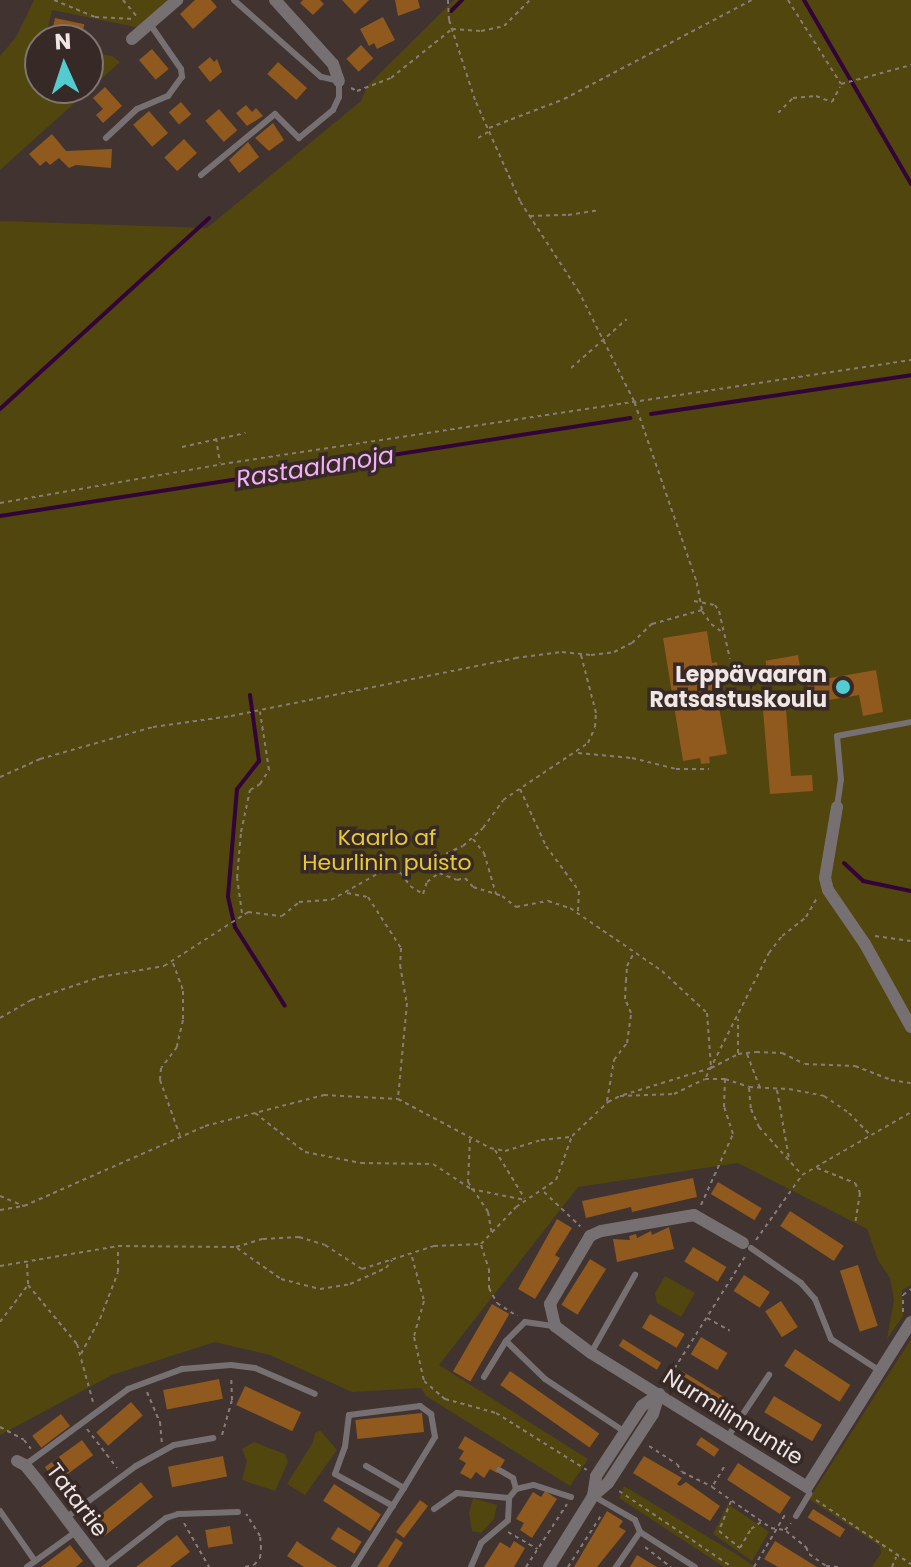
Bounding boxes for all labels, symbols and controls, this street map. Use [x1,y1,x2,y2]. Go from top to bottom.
north arrow [24,24,104,104]
text: N [54,26,72,57]
water label: Rastaalanoja [234,440,396,494]
place label: Leppävaaran Ratsastuskoulu [650,661,827,712]
marker: Leppävaaran Ratsastuskoulu [834,678,852,696]
park label: Kaarlo af Heurlinin puisto [302,824,472,876]
street label: Nurmilinnuntie [658,1363,808,1471]
street label: Tatartie [41,1458,113,1542]

